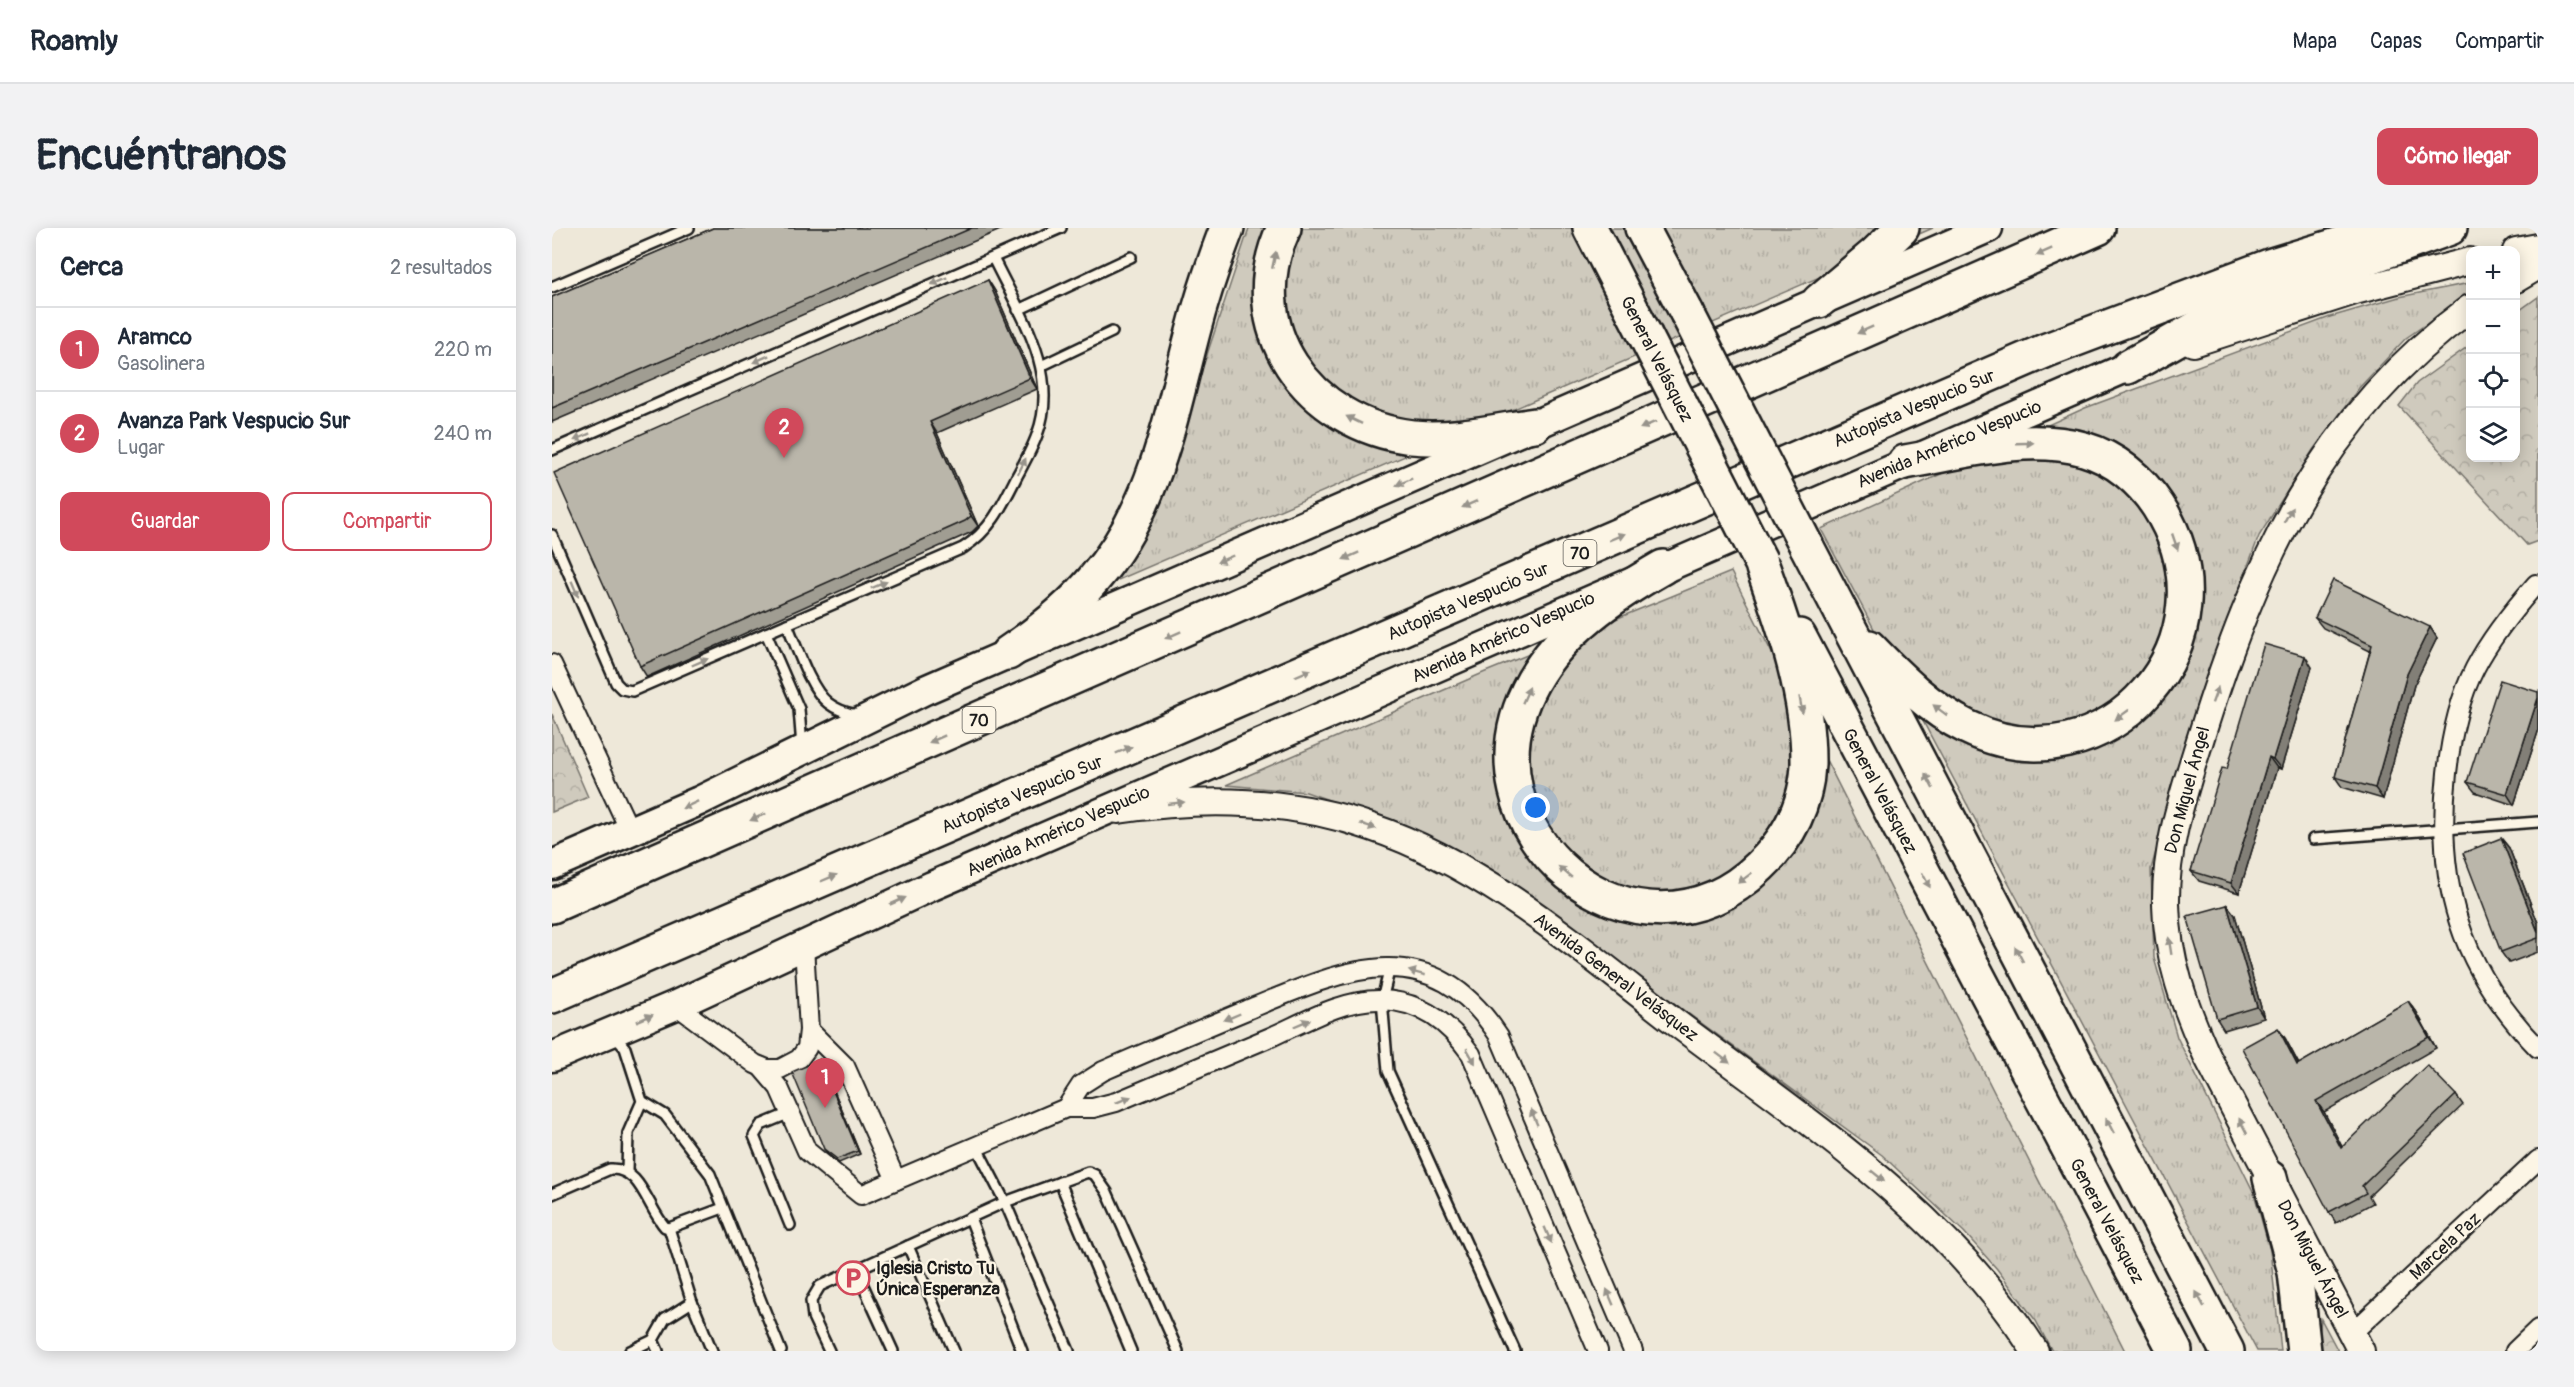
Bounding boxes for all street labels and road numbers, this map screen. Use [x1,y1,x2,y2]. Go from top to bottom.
street label: General Velásquez [1615,292,1698,426]
street label: Autopista Vespucio Sur [1830,364,1999,453]
street label: Avenida Américo Vespucio [1853,395,2045,494]
road number: 70 [1564,540,1596,566]
street label: Autopista Vespucio Sur [1384,557,1553,646]
street label: Avenida Américo Vespucio [1408,587,1599,688]
road number: 70 [962,707,996,733]
street label: Don Miguel Ángel [2159,724,2216,856]
street label: General Velásquez [1837,725,1922,858]
street label: Autopista Vespucio Sur [938,750,1107,839]
street label: Avenida Américo Vespucio [963,781,1154,882]
street label: Avenida General Velásquez [1529,908,1703,1047]
street label: General Velásquez [2064,1155,2149,1288]
street label: Don Miguel Ángel [2272,1196,2353,1322]
street label: Marcela Paz [2405,1207,2486,1285]

